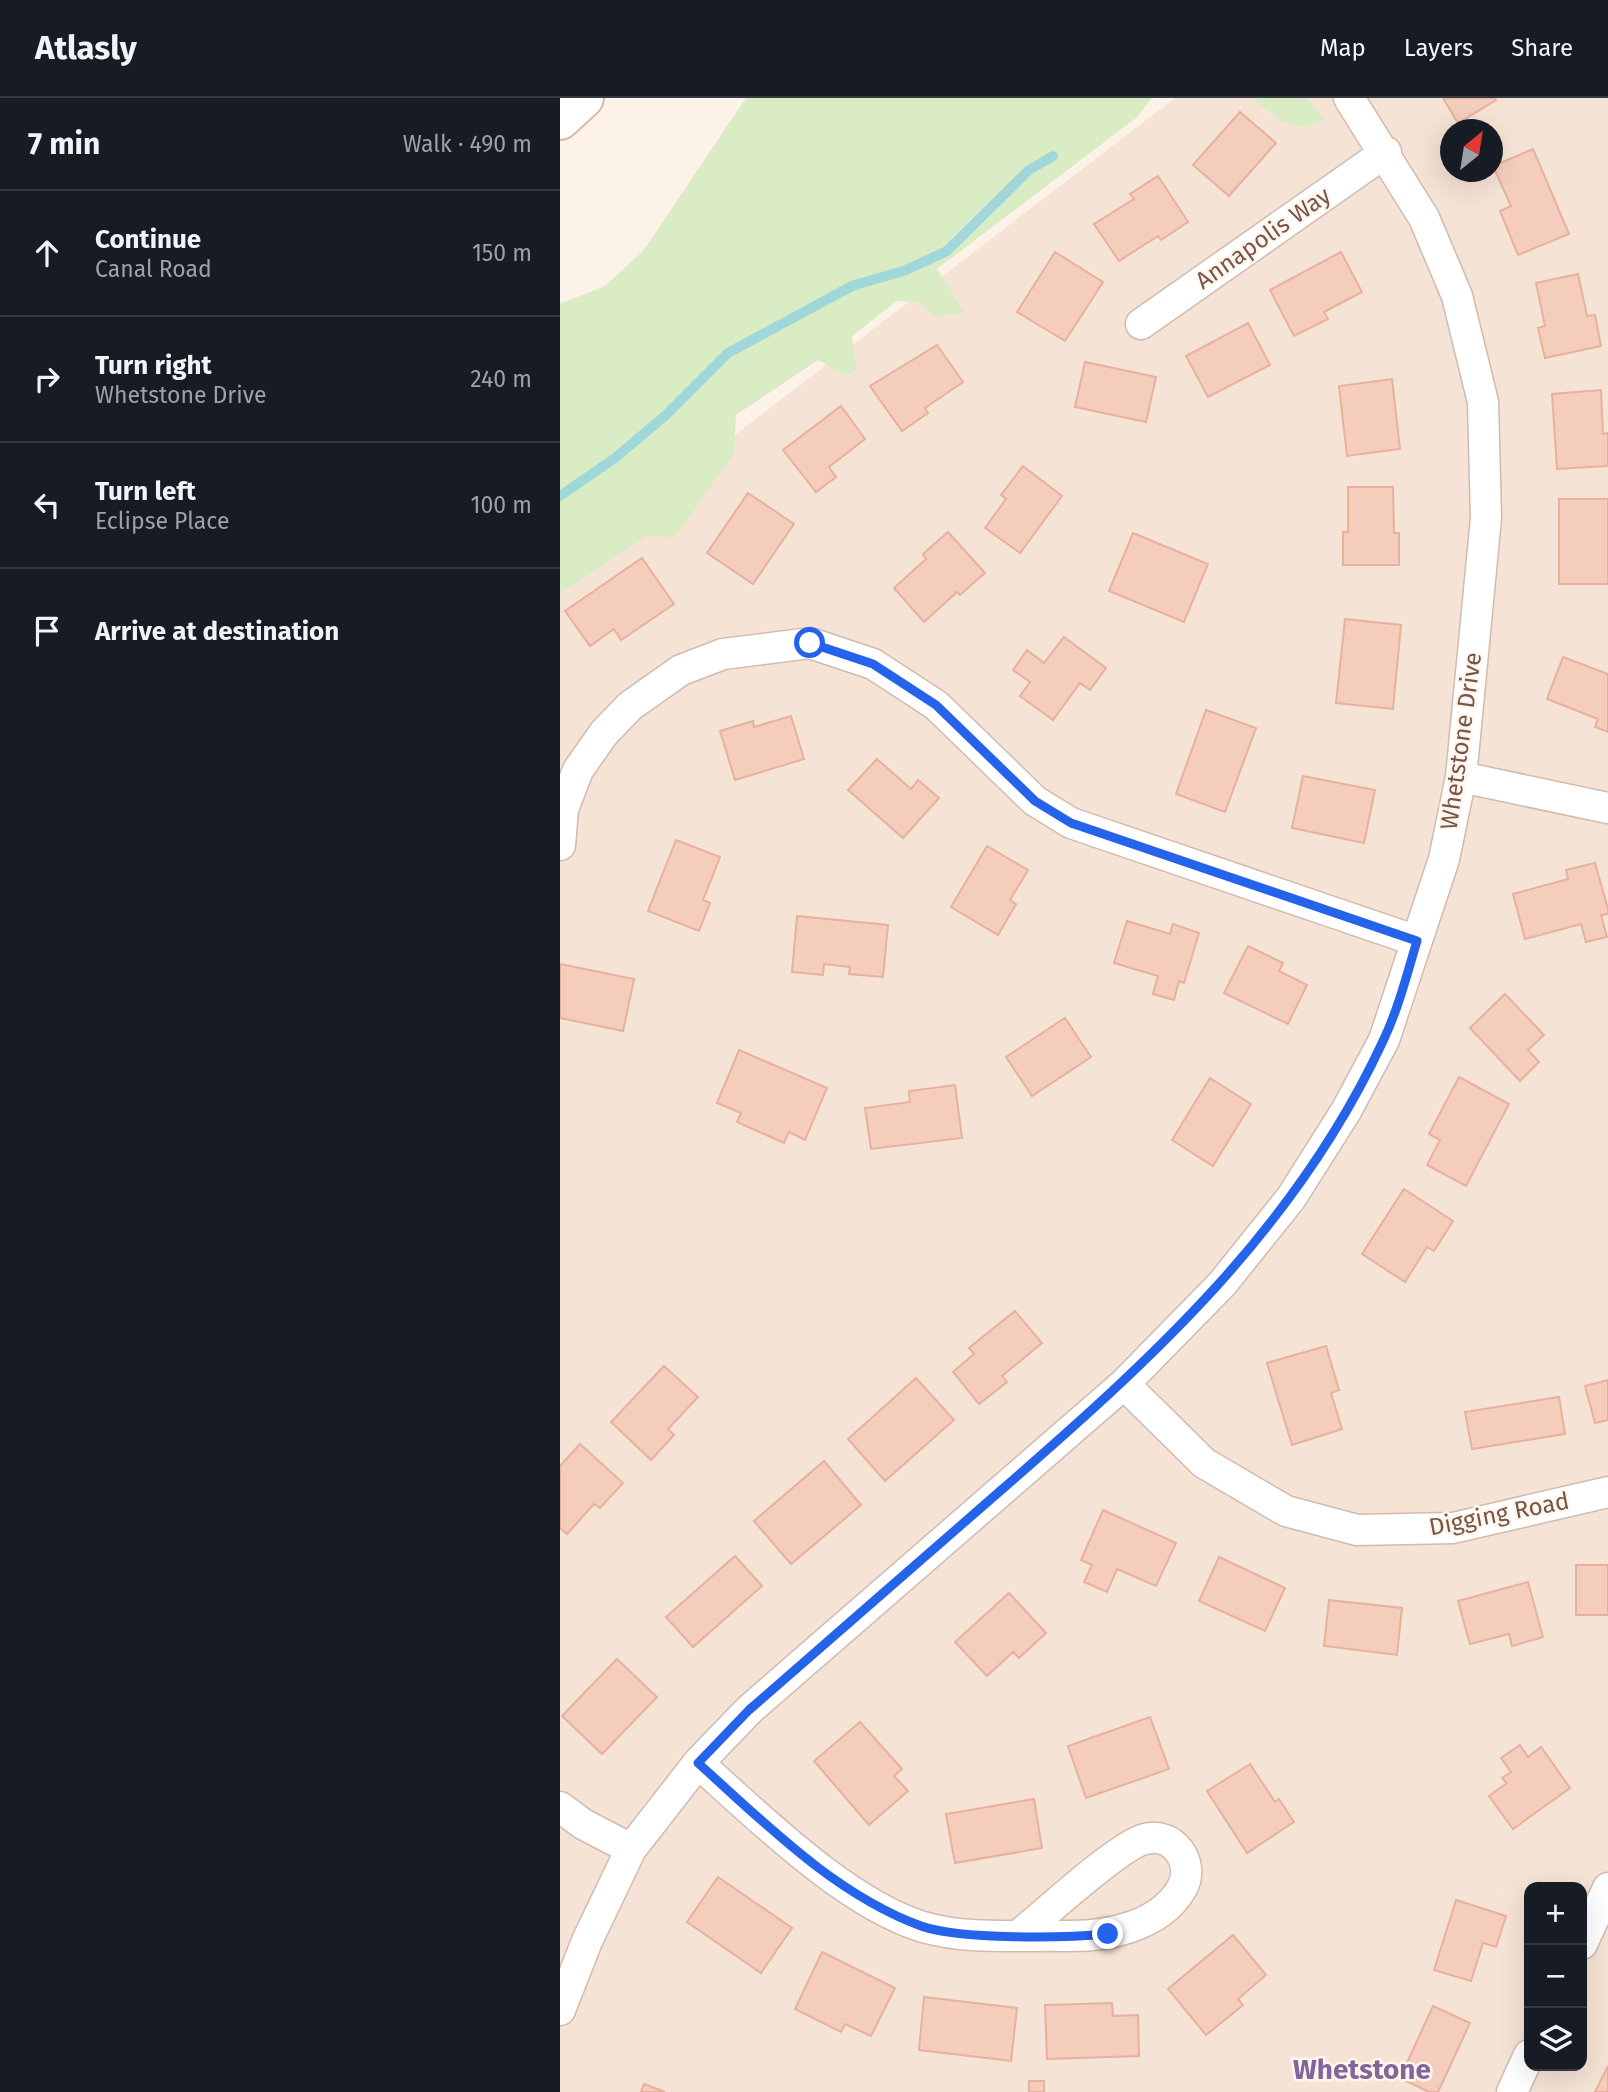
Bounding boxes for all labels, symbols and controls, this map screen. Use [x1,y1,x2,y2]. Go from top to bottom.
text: Atlasly [35,28,137,68]
text: Map [1320,34,1366,62]
text: Layers [1404,34,1473,62]
text: Share [1511,34,1573,62]
north arrow [1440,119,1503,182]
text: 7 min [28,126,100,162]
text: Walk · 490 m [403,130,532,158]
street label: Annapolis Way [1190,181,1336,295]
text: Continue [95,224,201,255]
icon: ahead [28,234,66,272]
text: 150 m [472,239,532,267]
text: Canal Road [95,255,212,283]
text: Turn right [95,350,212,381]
icon: right [28,360,66,398]
text: 240 m [470,365,532,393]
text: Whetstone Drive [95,381,267,409]
text: Turn left [95,476,196,507]
icon: left [28,486,66,524]
text: 100 m [471,491,532,519]
text: Eclipse Place [95,507,229,535]
icon: arrive [28,612,66,650]
text: Arrive at destination [95,616,339,647]
route start [794,627,825,658]
street label: Whetstone Drive [1435,650,1487,832]
street label: Digging Road [1427,1487,1571,1541]
map controls [1524,1882,1587,2071]
button: + [1524,1882,1587,1945]
route end [1092,1918,1123,1949]
button: − [1524,1945,1587,2008]
button: layers [1524,2008,1587,2071]
district label: Whetstone [1293,2053,1431,2086]

